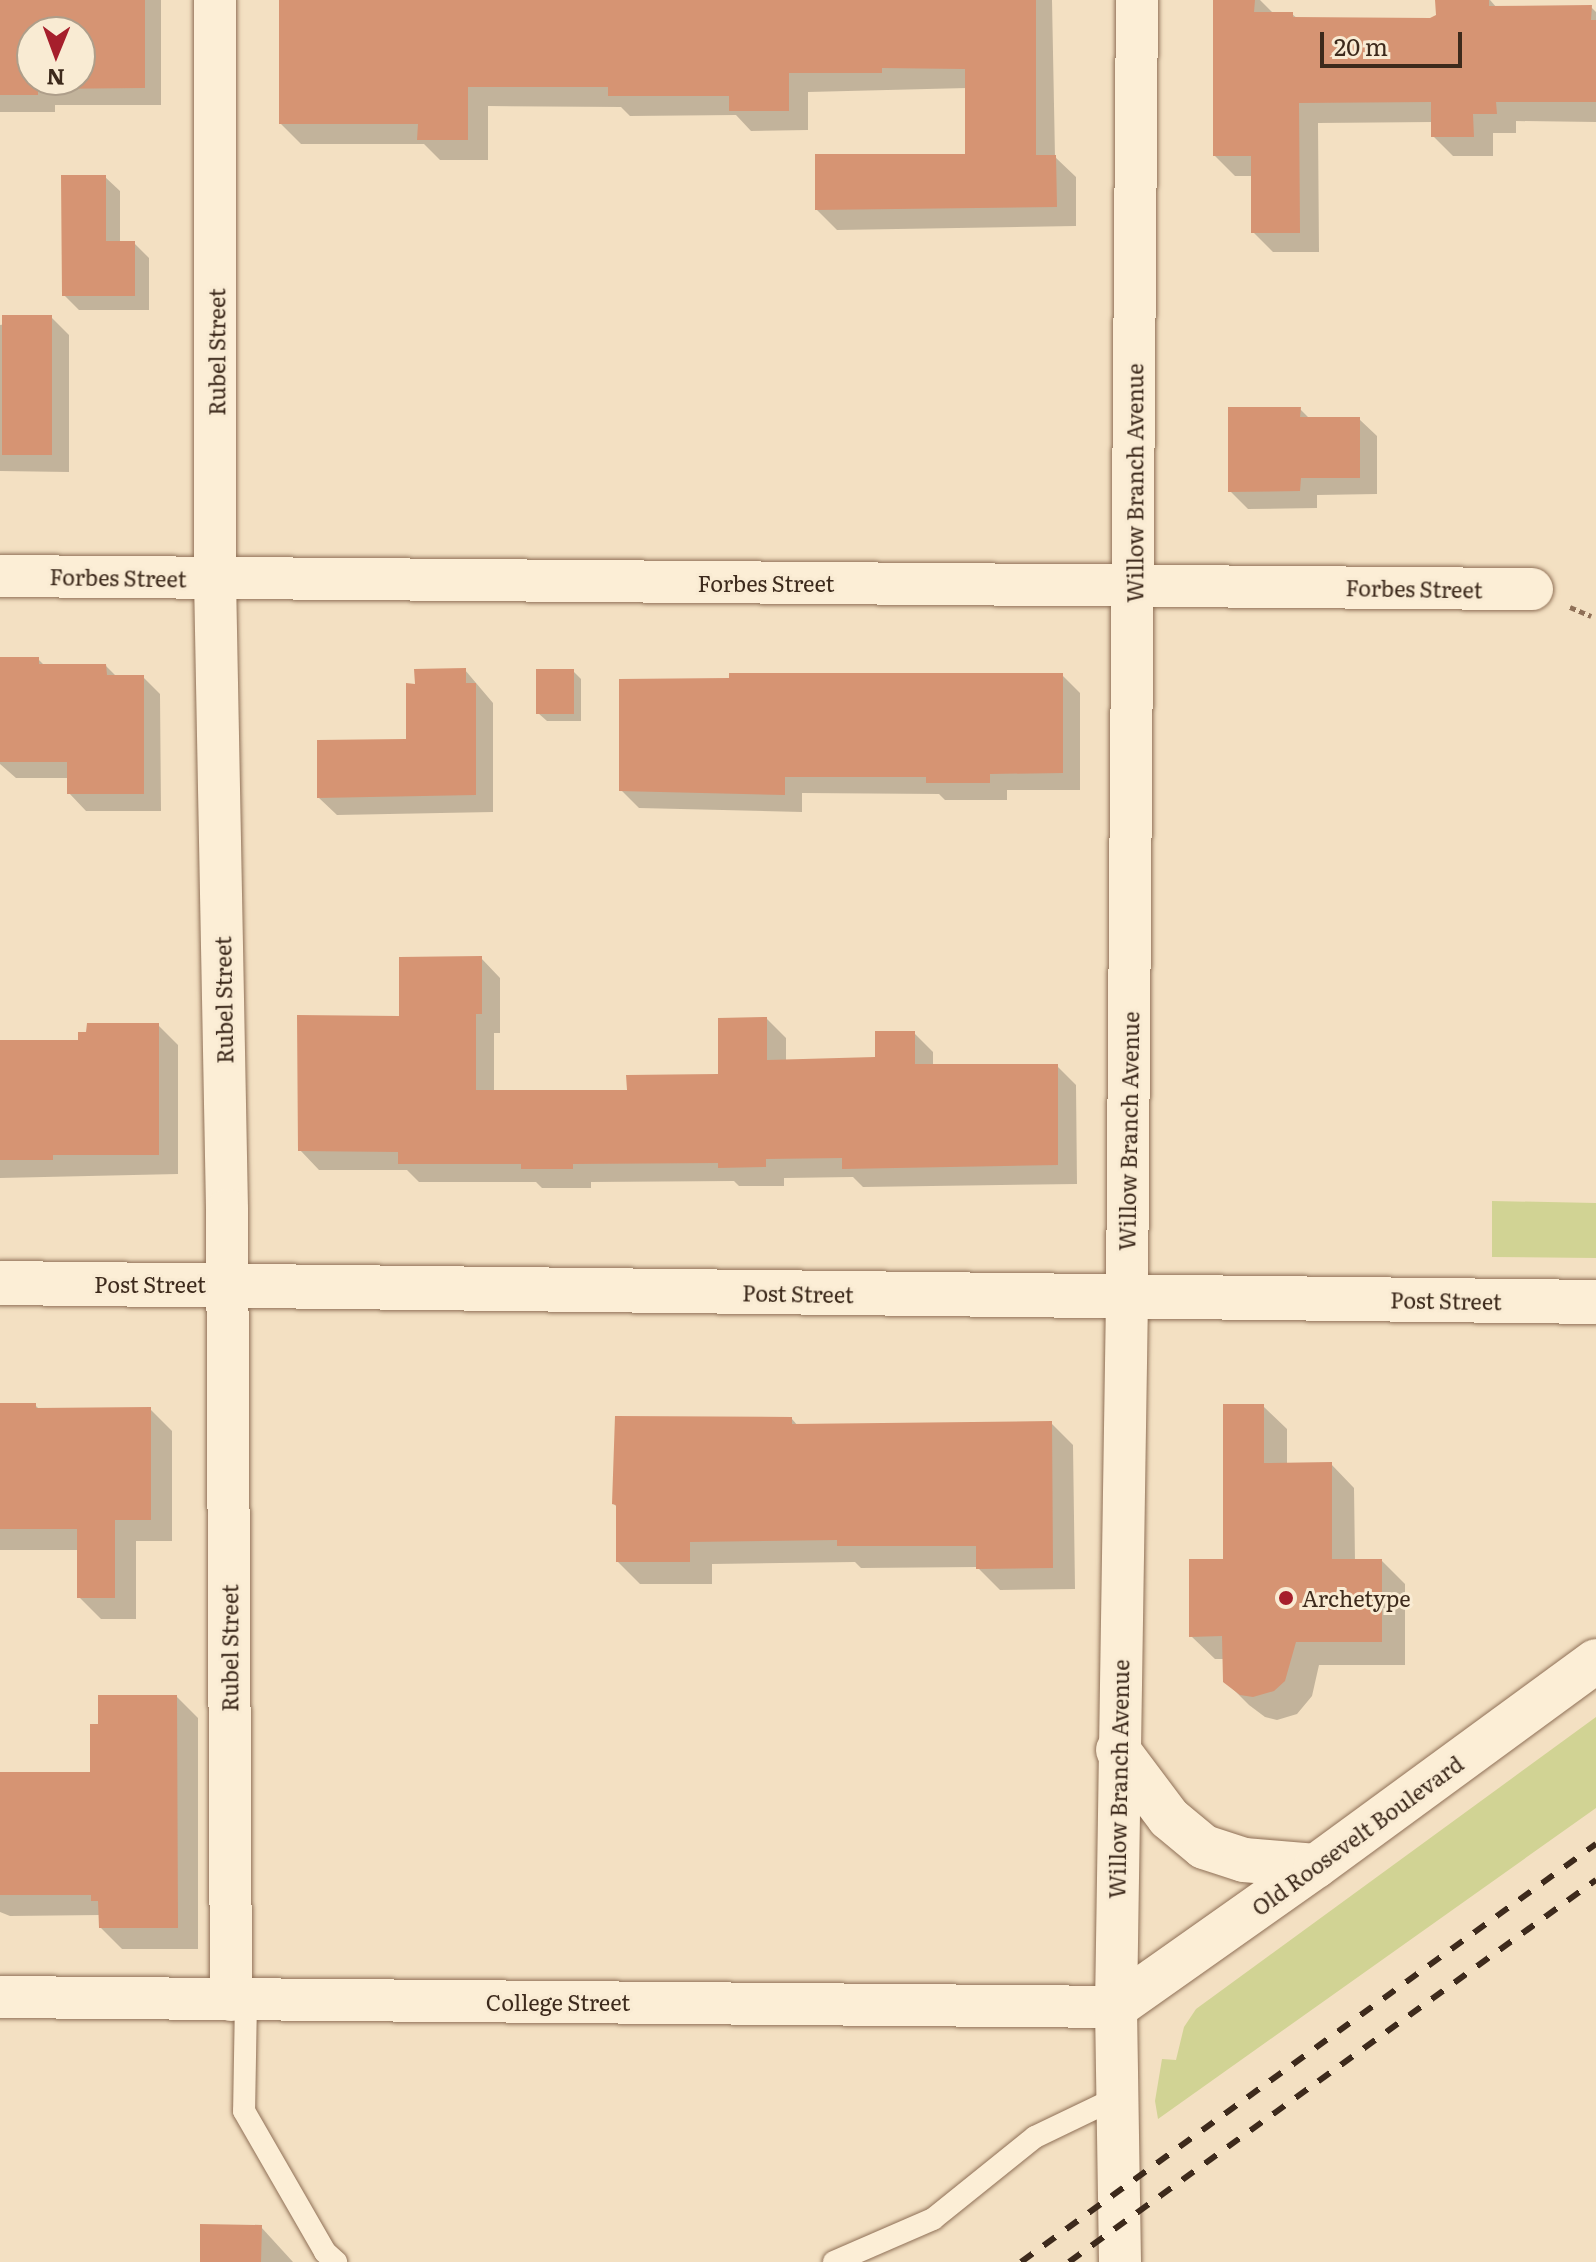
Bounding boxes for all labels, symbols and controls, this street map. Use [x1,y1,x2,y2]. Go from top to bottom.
north arrow [16,16,96,96]
scale bar [1324,16,1466,66]
text: 20 m [1334,28,1388,63]
text: N [46,62,65,95]
street label: Rubel Street [203,288,229,416]
street label: Willow Branch Avenue [1121,363,1147,603]
street label: Forbes Street [49,563,187,591]
street label: Forbes Street [697,570,835,596]
street label: Forbes Street [1345,574,1483,602]
street label: Rubel Street [209,936,237,1064]
street label: Willow Branch Avenue [1113,1011,1143,1251]
street label: Post Street [94,1271,206,1297]
street label: Post Street [742,1279,854,1307]
street label: Post Street [1390,1286,1502,1314]
street label: Rubel Street [216,1584,242,1712]
place label: Archetype [1302,1585,1411,1611]
marker: Archetype [1277,1589,1295,1607]
street label: Willow Branch Avenue [1103,1659,1133,1899]
street label: Old Roosevelt Boulevard [1246,1749,1468,1921]
street label: College Street [486,1989,630,2015]

